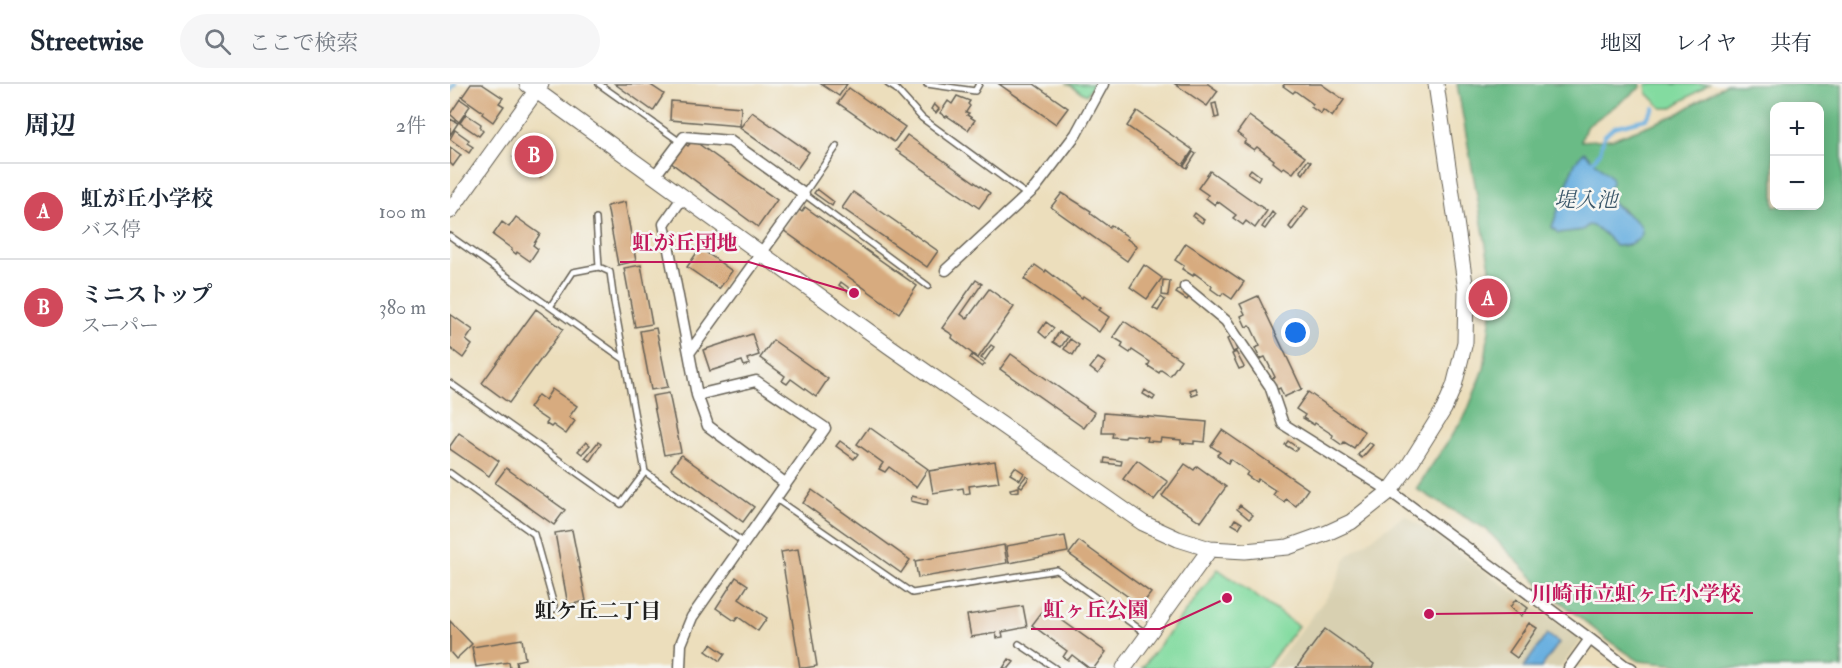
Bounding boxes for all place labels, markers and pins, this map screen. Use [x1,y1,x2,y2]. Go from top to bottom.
pin: B [514,132,554,178]
callout: 虹が丘団地 [620,223,749,262]
pin: A [1468,276,1508,320]
callout: 川崎市立虹ヶ丘小学校 [1519,574,1753,613]
callout: 虹ヶ丘公園 [1031,590,1160,629]

